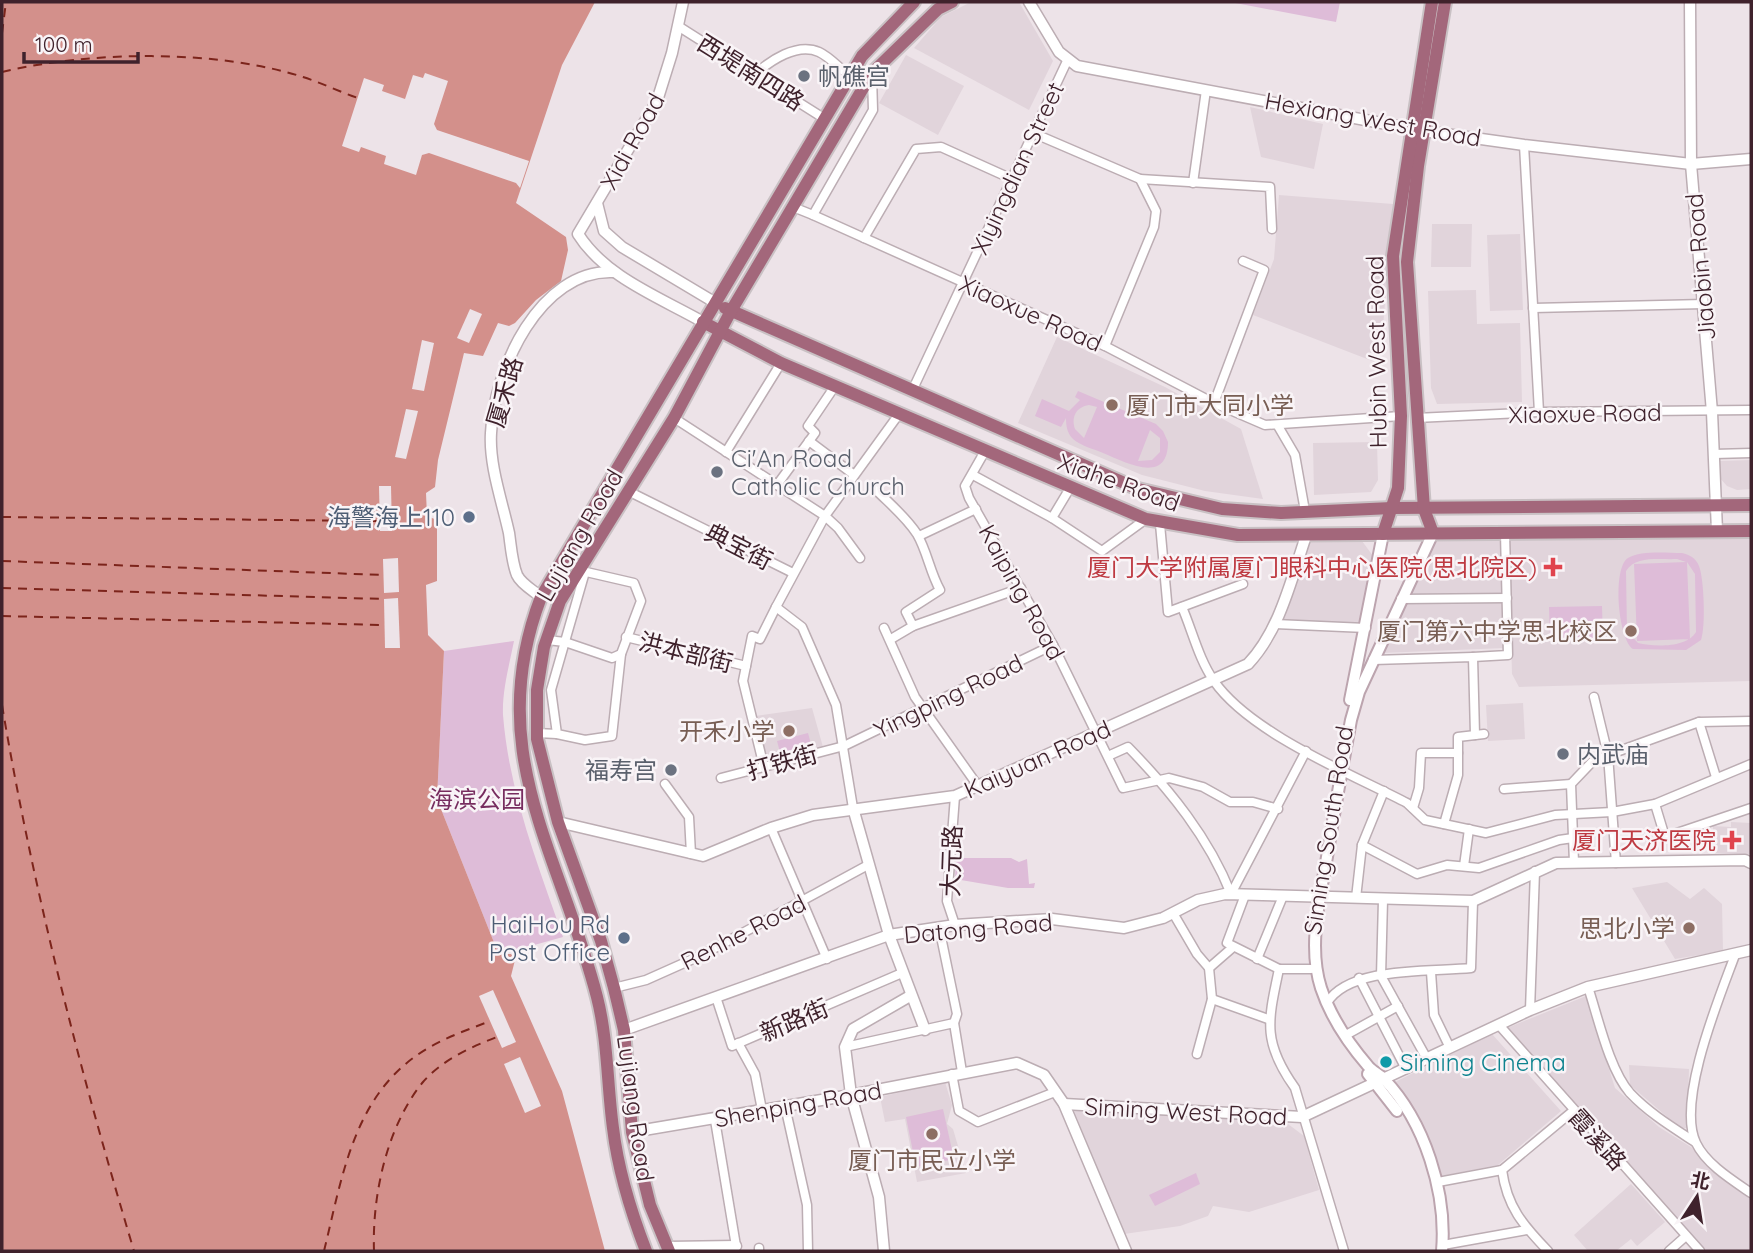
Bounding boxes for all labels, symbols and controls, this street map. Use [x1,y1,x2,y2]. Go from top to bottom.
scale bar [24,21,138,65]
street label: 西堤南四路 [692,27,810,117]
text: 100 m [35,31,93,57]
place label: 帆礁宫 [818,61,890,91]
marker: 帆礁宫 [796,68,812,84]
street label: Xiyingdian Street [964,77,1070,259]
street label: Hexiang West Road [1262,85,1484,153]
street label: Xidi Road [593,88,671,194]
street label: Jiaobin Road [1679,192,1721,342]
street label: Hubin West Road [1359,255,1393,449]
street label: Xiaoxue Road [955,268,1107,358]
street label: 厦禾路 [480,353,528,431]
place label: 厦门市大同小学 [1126,390,1294,420]
marker: 厦门市大同小学 [1104,397,1120,413]
street label: Xiaoxue Road [1508,397,1662,429]
place label: Ci'An Road Catholic Church [731,443,905,501]
street label: Xiahe Road [1054,446,1184,518]
street label: Lujiang Road [529,464,629,606]
marker: Ci'An Road Catholic Church [709,464,725,480]
place label: 海警海上110 [327,502,455,532]
marker: 海警海上110 [461,509,477,525]
street label: 典宝街 [700,516,778,576]
street label: Kaiping Road [972,519,1072,665]
place label: 厦门大学附属厦门眼科中心医院(思北院区) [1087,552,1537,582]
marker: 厦门大学附属厦门眼科中心医院(思北院区) [1543,557,1563,577]
place label: 厦门第六中学思北校区 [1377,616,1617,646]
marker: 厦门第六中学思北校区 [1623,623,1639,639]
street label: 洪本部街 [636,626,736,678]
street label: Yingping Road [869,647,1027,745]
street label: Kaiyuan Road [959,713,1115,805]
place label: 开禾小学 [679,716,775,746]
marker: 开禾小学 [781,723,797,739]
street label: Siming South Road [1297,724,1359,936]
street label: 打铁街 [743,738,821,786]
place label: 内武庙 [1577,739,1649,769]
marker: 内武庙 [1555,746,1571,762]
place label: 福寿宫 [585,755,657,785]
marker: 福寿宫 [663,762,679,778]
park label: 海滨公园 [429,784,525,814]
street label: 大元路 [935,824,967,898]
place label: 厦门天济医院 [1572,825,1716,855]
marker: 厦门天济医院 [1722,830,1742,850]
street label: Renhe Road [675,888,811,976]
street label: Datong Road [902,907,1054,949]
place label: HaiHou Rd Post Office [489,909,610,967]
place label: 思北小学 [1579,913,1675,943]
marker: 思北小学 [1681,920,1697,936]
marker: HaiHou Rd Post Office [616,930,632,946]
street label: 新路街 [755,992,833,1048]
street label: Lujiang Road [611,1033,661,1183]
place label: Siming Cinema [1400,1047,1566,1077]
marker: Siming Cinema [1378,1054,1394,1070]
street label: Shenping Road [712,1075,884,1133]
street label: Siming West Road [1084,1091,1288,1131]
street label: 霞溪路 [1563,1102,1633,1176]
marker: 厦门市民立小学 [924,1126,940,1142]
place label: 厦门市民立小学 [848,1145,1016,1175]
north arrow [1662,1162,1732,1232]
text: 北 [1689,1167,1712,1194]

